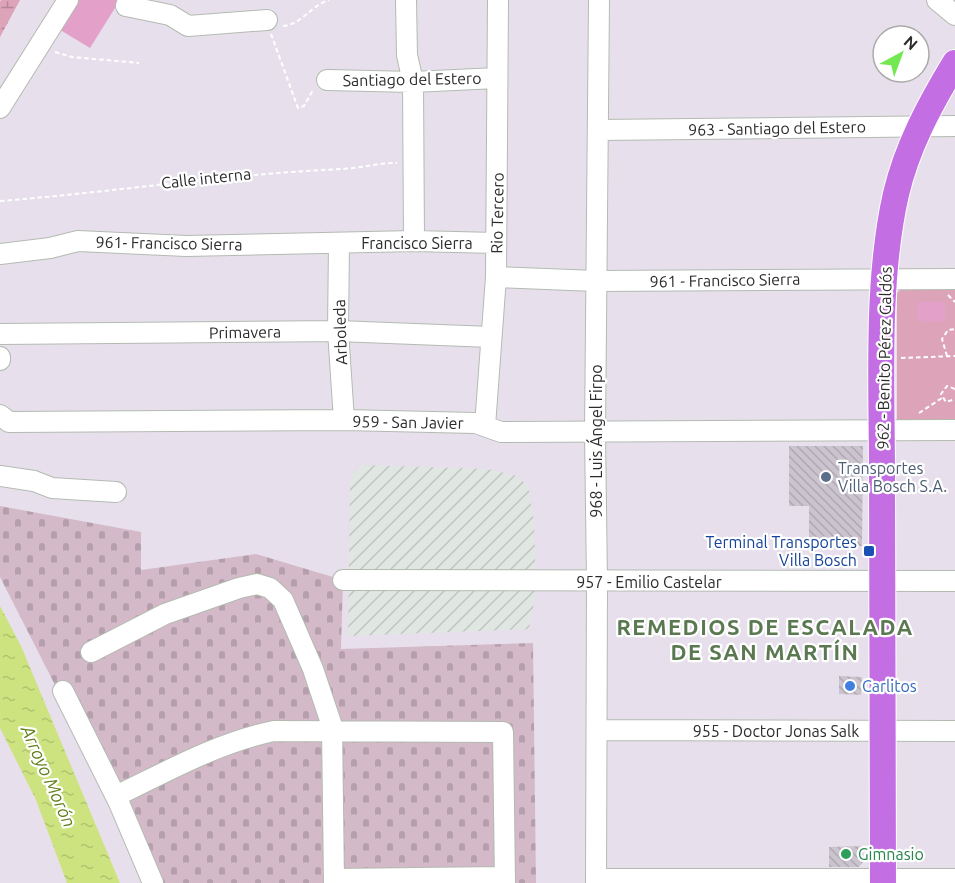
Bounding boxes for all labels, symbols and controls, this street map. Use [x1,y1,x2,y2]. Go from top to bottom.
north arrow [871,24,931,84]
text: N [900,32,921,53]
street label: Santiago del Estero [342,69,482,89]
street label: 963 - Santiago del Estero [688,117,866,139]
street label: Calle interna [160,164,252,192]
street label: Rio Tercero [487,172,507,254]
street label: 961- Francisco Sierra [95,233,243,253]
street label: Francisco Sierra [361,234,473,252]
street label: 962 - Benito Pérez Galdós [873,266,895,450]
street label: 961 - Francisco Sierra [649,270,801,290]
street label: Arboleda [330,299,350,365]
street label: Primavera [209,322,281,342]
street label: 968 - Luis Ángel Firpo [585,364,605,518]
street label: 959 - San Javier [352,412,464,432]
place label: Transportes Villa Bosch S.A. [838,459,947,495]
marker: Transportes Villa Bosch S.A. [819,470,833,484]
place label: Terminal Transportes Villa Bosch [706,533,857,569]
marker: Terminal Transportes Villa Bosch [862,544,876,558]
street label: 957 - Emilio Castelar [576,573,722,591]
district label: REMEDIOS DE ESCALADA DE SAN MARTÍN [616,614,914,664]
place label: Carlitos [862,677,917,695]
marker: Carlitos [843,679,857,693]
water label: Arroyo Morón [17,721,80,830]
street label: 955 - Doctor Jonas Salk [693,722,859,740]
place label: Gimnasio [858,845,924,863]
marker: Gimnasio [839,847,853,861]

